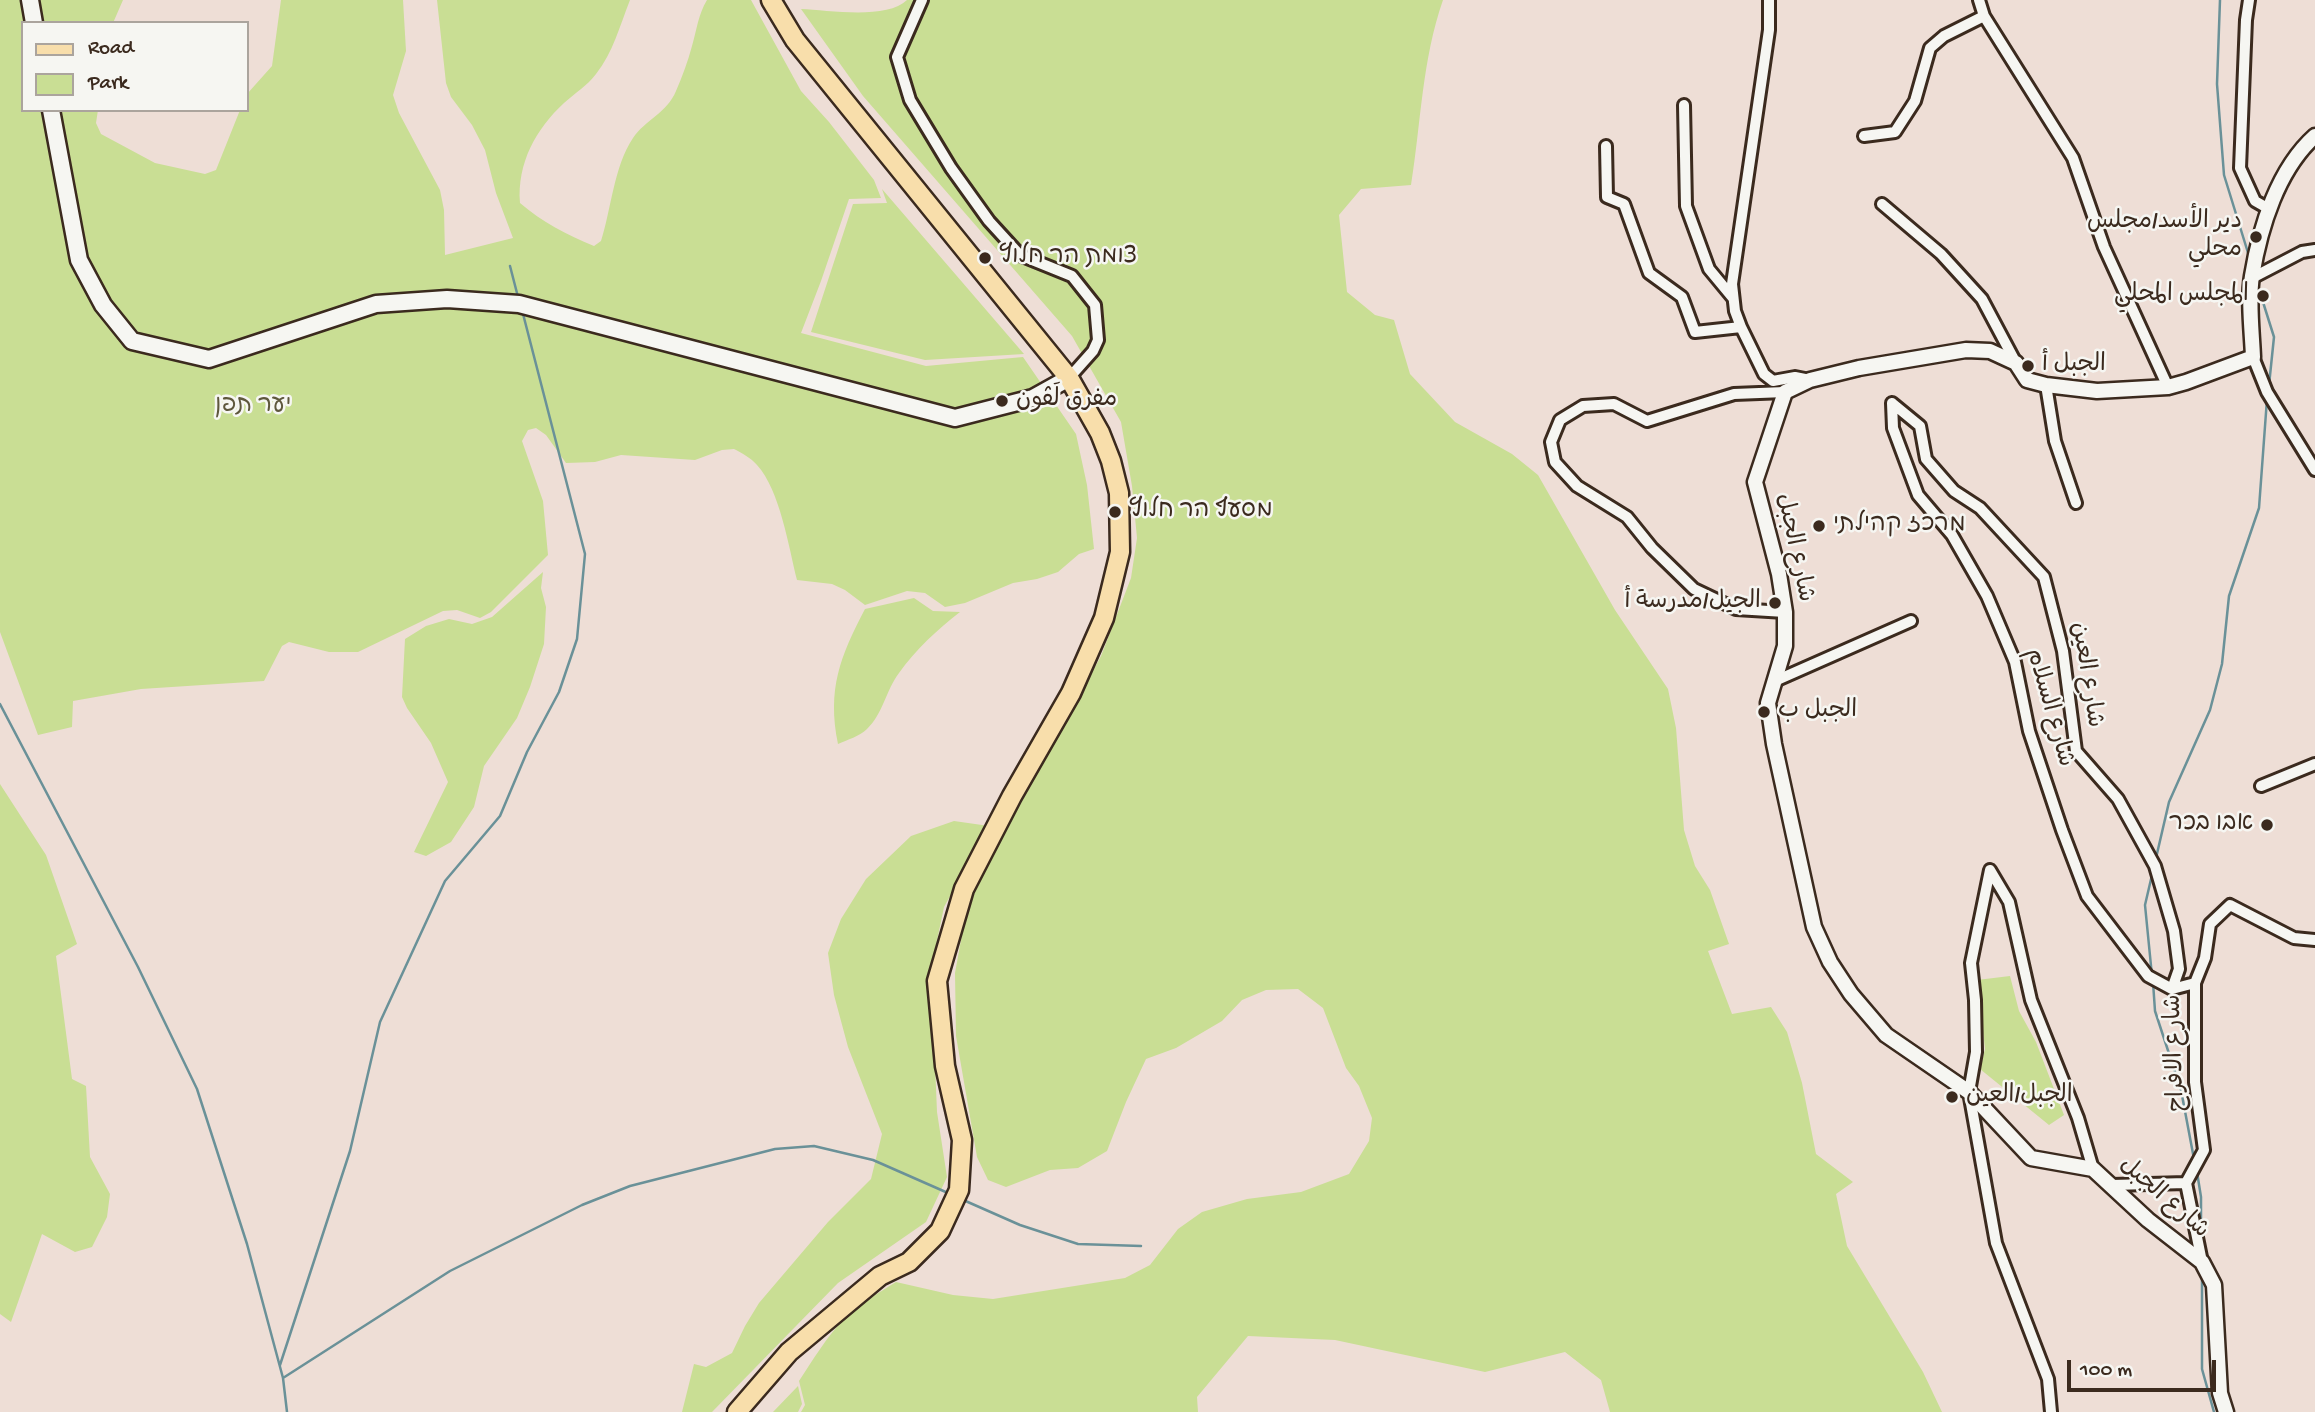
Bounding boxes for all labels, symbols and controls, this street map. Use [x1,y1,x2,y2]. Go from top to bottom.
legend [21,21,248,112]
text: Road [88,37,134,62]
text: Park [88,72,128,97]
place label: دير الأسد/مجلس محلي [2087,209,2242,265]
marker: دير الأسد/مجلس محلي [2248,229,2264,245]
place label: צומת הר חלוץ [999,244,1137,272]
marker: צומת הר חלוץ [977,250,993,266]
place label: المجلس المحلي [2114,282,2249,310]
marker: المجلس المحلي [2255,288,2271,304]
place label: الجبل أ [2042,352,2106,380]
marker: الجبل أ [2020,358,2036,374]
place label: مفرق لَڤون [1016,387,1117,415]
park label: יער תפן [215,393,291,421]
marker: مفرق لَڤون [994,393,1010,409]
street label: شارع الجبل [1767,491,1819,605]
place label: מסעף הר חלוץ [1129,498,1273,526]
marker: מסעף הר חלוץ [1107,504,1123,520]
place label: מרכז קהילתי [1833,512,1966,540]
marker: מרכז קהילתי [1811,518,1827,534]
place label: الجيل/مدرسة أ [1624,589,1761,617]
marker: الجيل/مدرسة أ [1767,595,1783,611]
street label: شارع العين [2062,620,2108,730]
street label: شارع السلام [2017,645,2079,771]
place label: الجبل ب [1778,698,1857,726]
marker: الجبل ب [1756,704,1772,720]
place label: אבו בכר [2169,811,2253,839]
marker: אבו בכר [2259,817,2275,833]
street label: شارع الافراح [2161,994,2193,1112]
place label: الجبل/العين [1966,1083,2073,1111]
marker: الجبل/العين [1944,1089,1960,1105]
street label: شارع الجبل [2112,1152,2214,1246]
scale bar [2070,1346,2219,1390]
text: 100 m [2080,1359,2132,1384]

